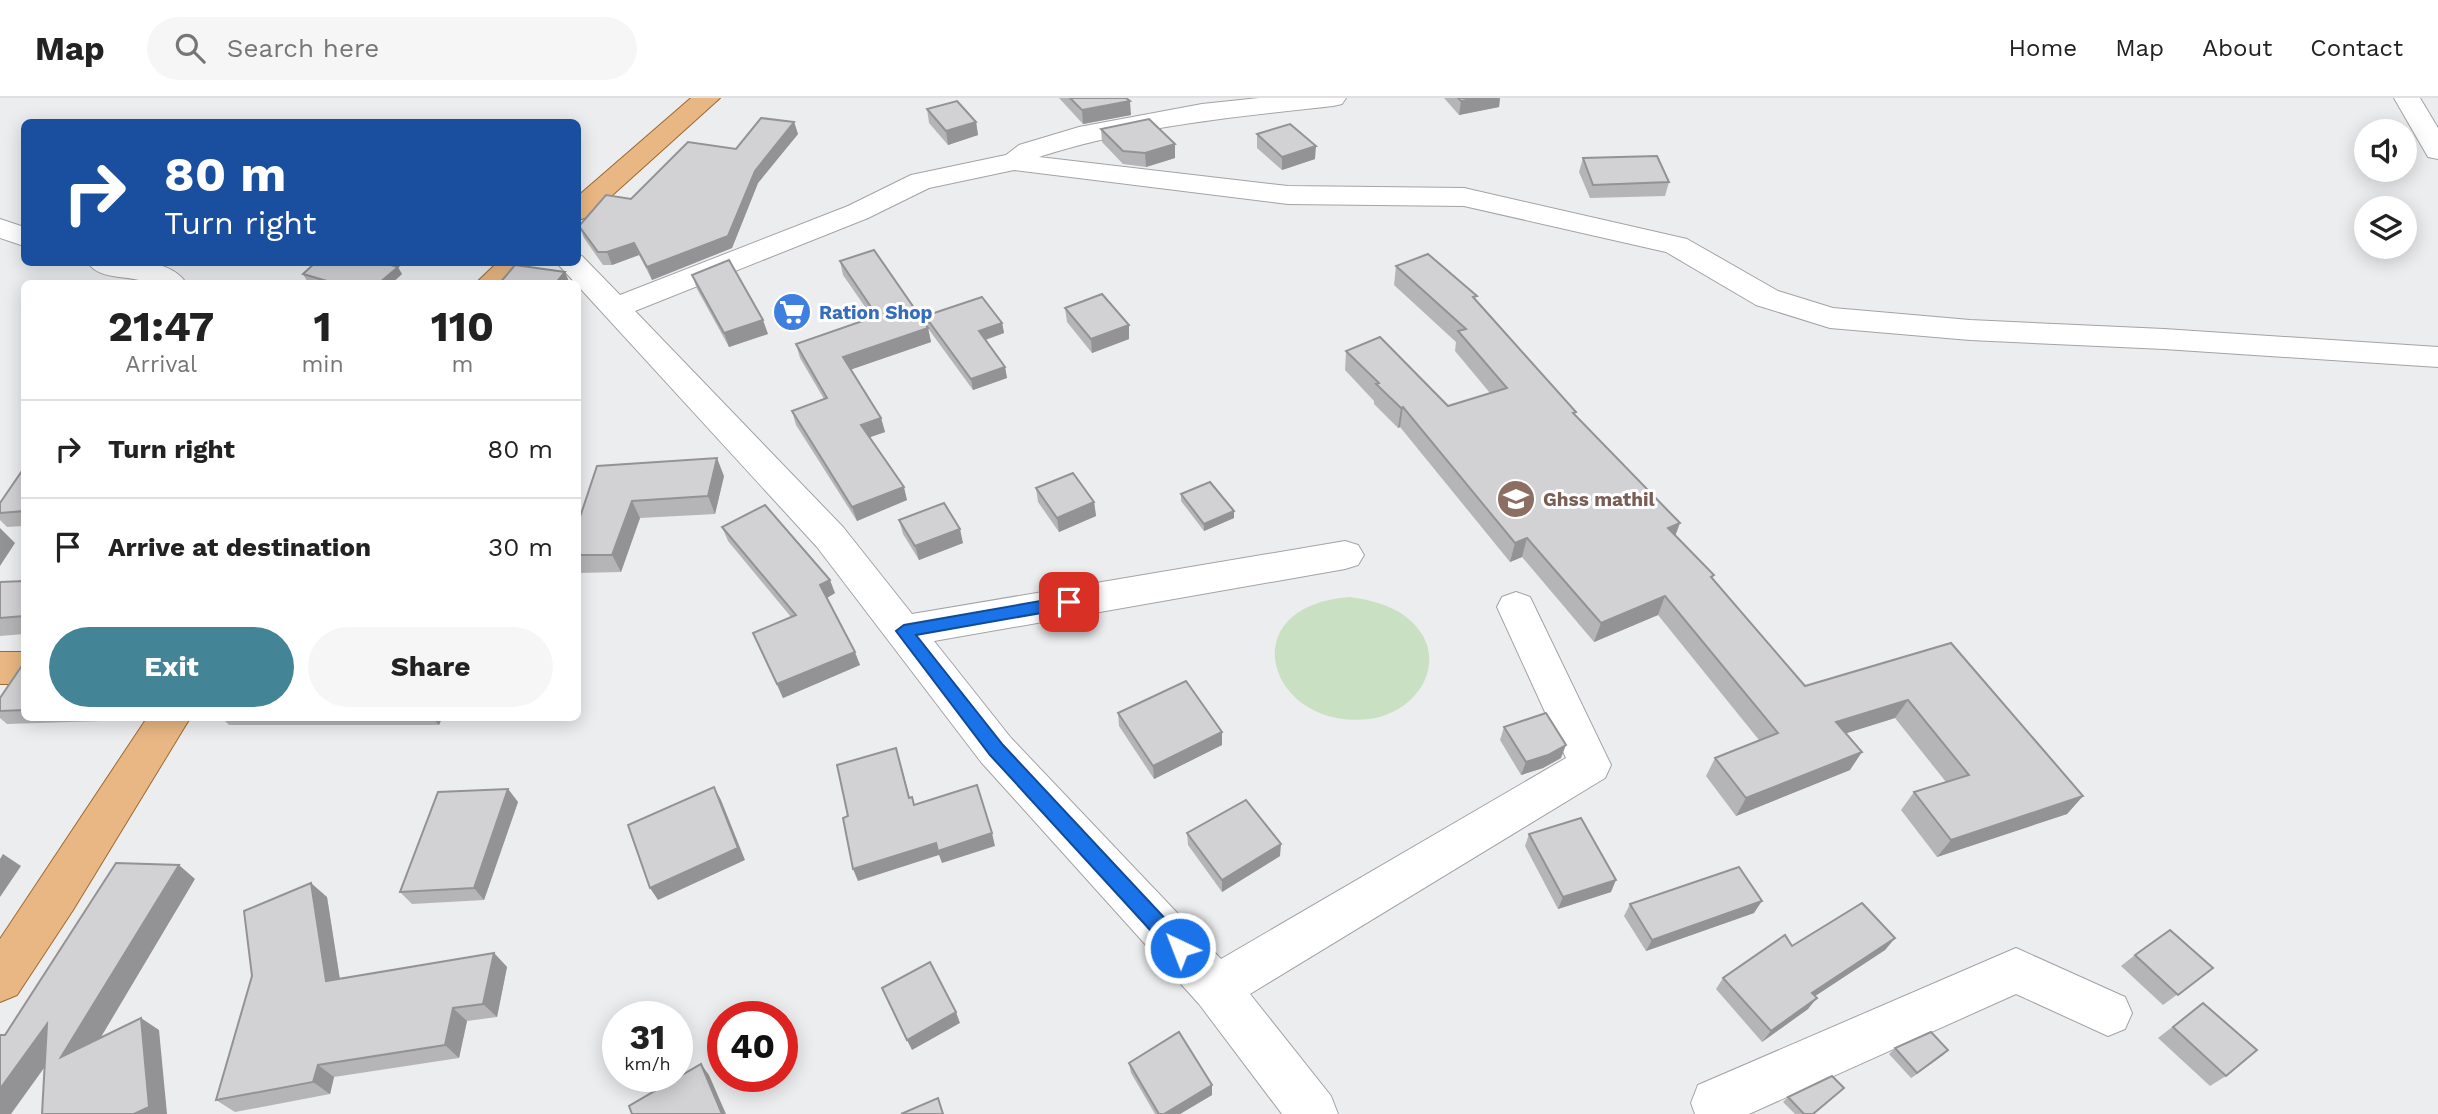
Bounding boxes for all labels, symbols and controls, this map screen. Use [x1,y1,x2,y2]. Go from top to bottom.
search box [147,17,637,80]
text: Map [35,29,105,68]
icon: search [171,29,209,67]
text: Search here [227,33,379,63]
text: Home [2009,34,2077,62]
text: Map [2115,34,2164,62]
text: About [2202,34,2272,62]
text: Contact [2310,34,2403,62]
map controls [2354,119,2417,259]
button: sound [2354,119,2417,182]
text: 80 m [164,145,286,203]
icon: right [49,147,140,238]
button: layers [2354,196,2417,259]
text: Turn right [164,204,316,242]
supermarket icon: Ration Shop [771,291,813,333]
place label: Ration Shop [819,301,933,324]
text: 21:47 [108,302,214,351]
text: 1 [314,302,332,351]
text: 110 [431,302,494,351]
text: Arrival [125,351,197,378]
text: min [301,351,344,378]
text: m [451,351,473,378]
icon: right [49,430,87,468]
text: Turn right [108,434,235,464]
text: 80 m [487,434,553,464]
school or university icon: Ghss mathil [1495,478,1537,520]
place label: Ghss mathil [1543,488,1656,511]
icon: arrive [49,528,87,566]
text: Arrive at destination [108,532,371,562]
text: 30 m [488,532,553,562]
pin [1039,572,1099,632]
icon: arrive [1050,583,1088,621]
button: Exit [49,627,294,707]
button: Share [308,627,553,707]
position arrow [1143,911,1217,985]
speed limit sign: 40 [707,1001,798,1092]
text: 31 [630,1016,665,1058]
text: km/h [624,1053,671,1074]

